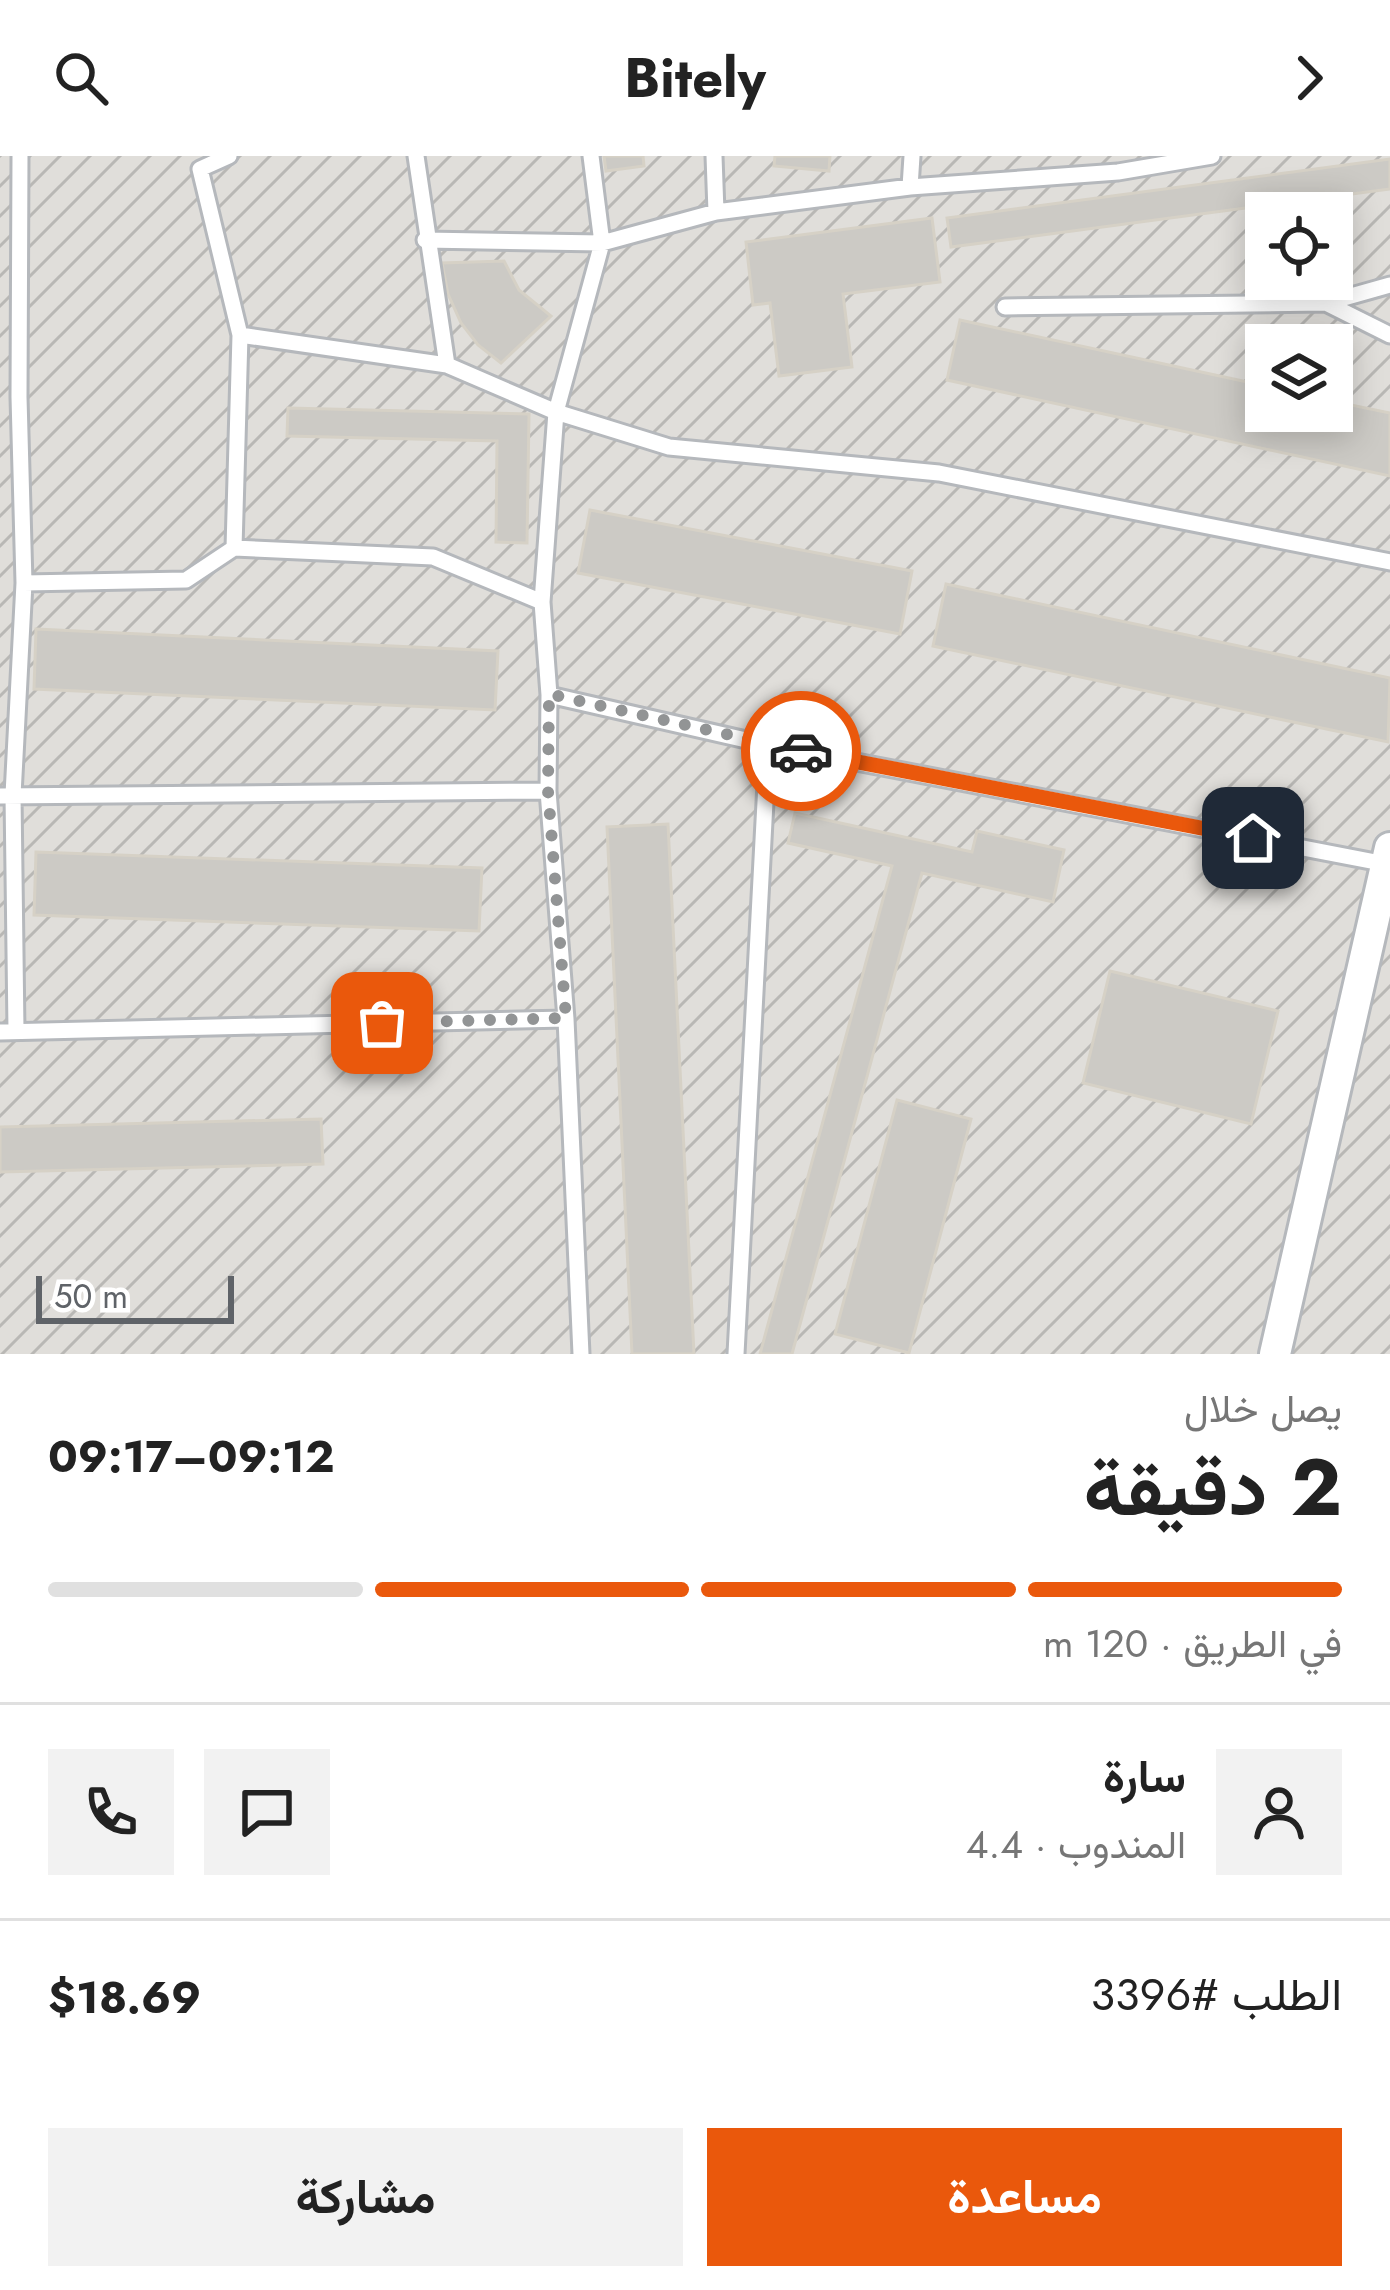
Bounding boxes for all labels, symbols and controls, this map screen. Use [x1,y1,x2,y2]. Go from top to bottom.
text: Bitely [624,39,766,117]
icon: search [48,45,114,111]
icon: forward [1276,45,1342,111]
map controls [1245,192,1353,432]
button: locate [1245,192,1353,300]
button: layers [1245,324,1353,432]
courier [741,691,861,811]
icon: car [768,718,834,784]
pin [1202,787,1304,889]
icon: home [1220,805,1286,871]
pin [331,972,433,1074]
icon: bag [349,990,415,1056]
scale bar [36,1270,234,1323]
text: 50 m [54,1273,128,1320]
text: يصل خلال [1184,1380,1342,1437]
text: 09:12–09:17 [48,1424,335,1489]
text: 2 دقيقة [1084,1432,1342,1544]
text: في الطريق · 120 m [1043,1615,1342,1672]
text: سارة [1103,1744,1186,1809]
button: phone [48,1749,174,1875]
button: chat [204,1749,330,1875]
button: person [1216,1749,1342,1875]
text: المندوب · 4.4 [966,1816,1186,1873]
text: الطلب #3396 [1090,1962,1342,2027]
text: $18.69 [48,1965,201,2030]
button: مشاركة [48,2128,683,2266]
button: مساعدة [707,2128,1342,2266]

